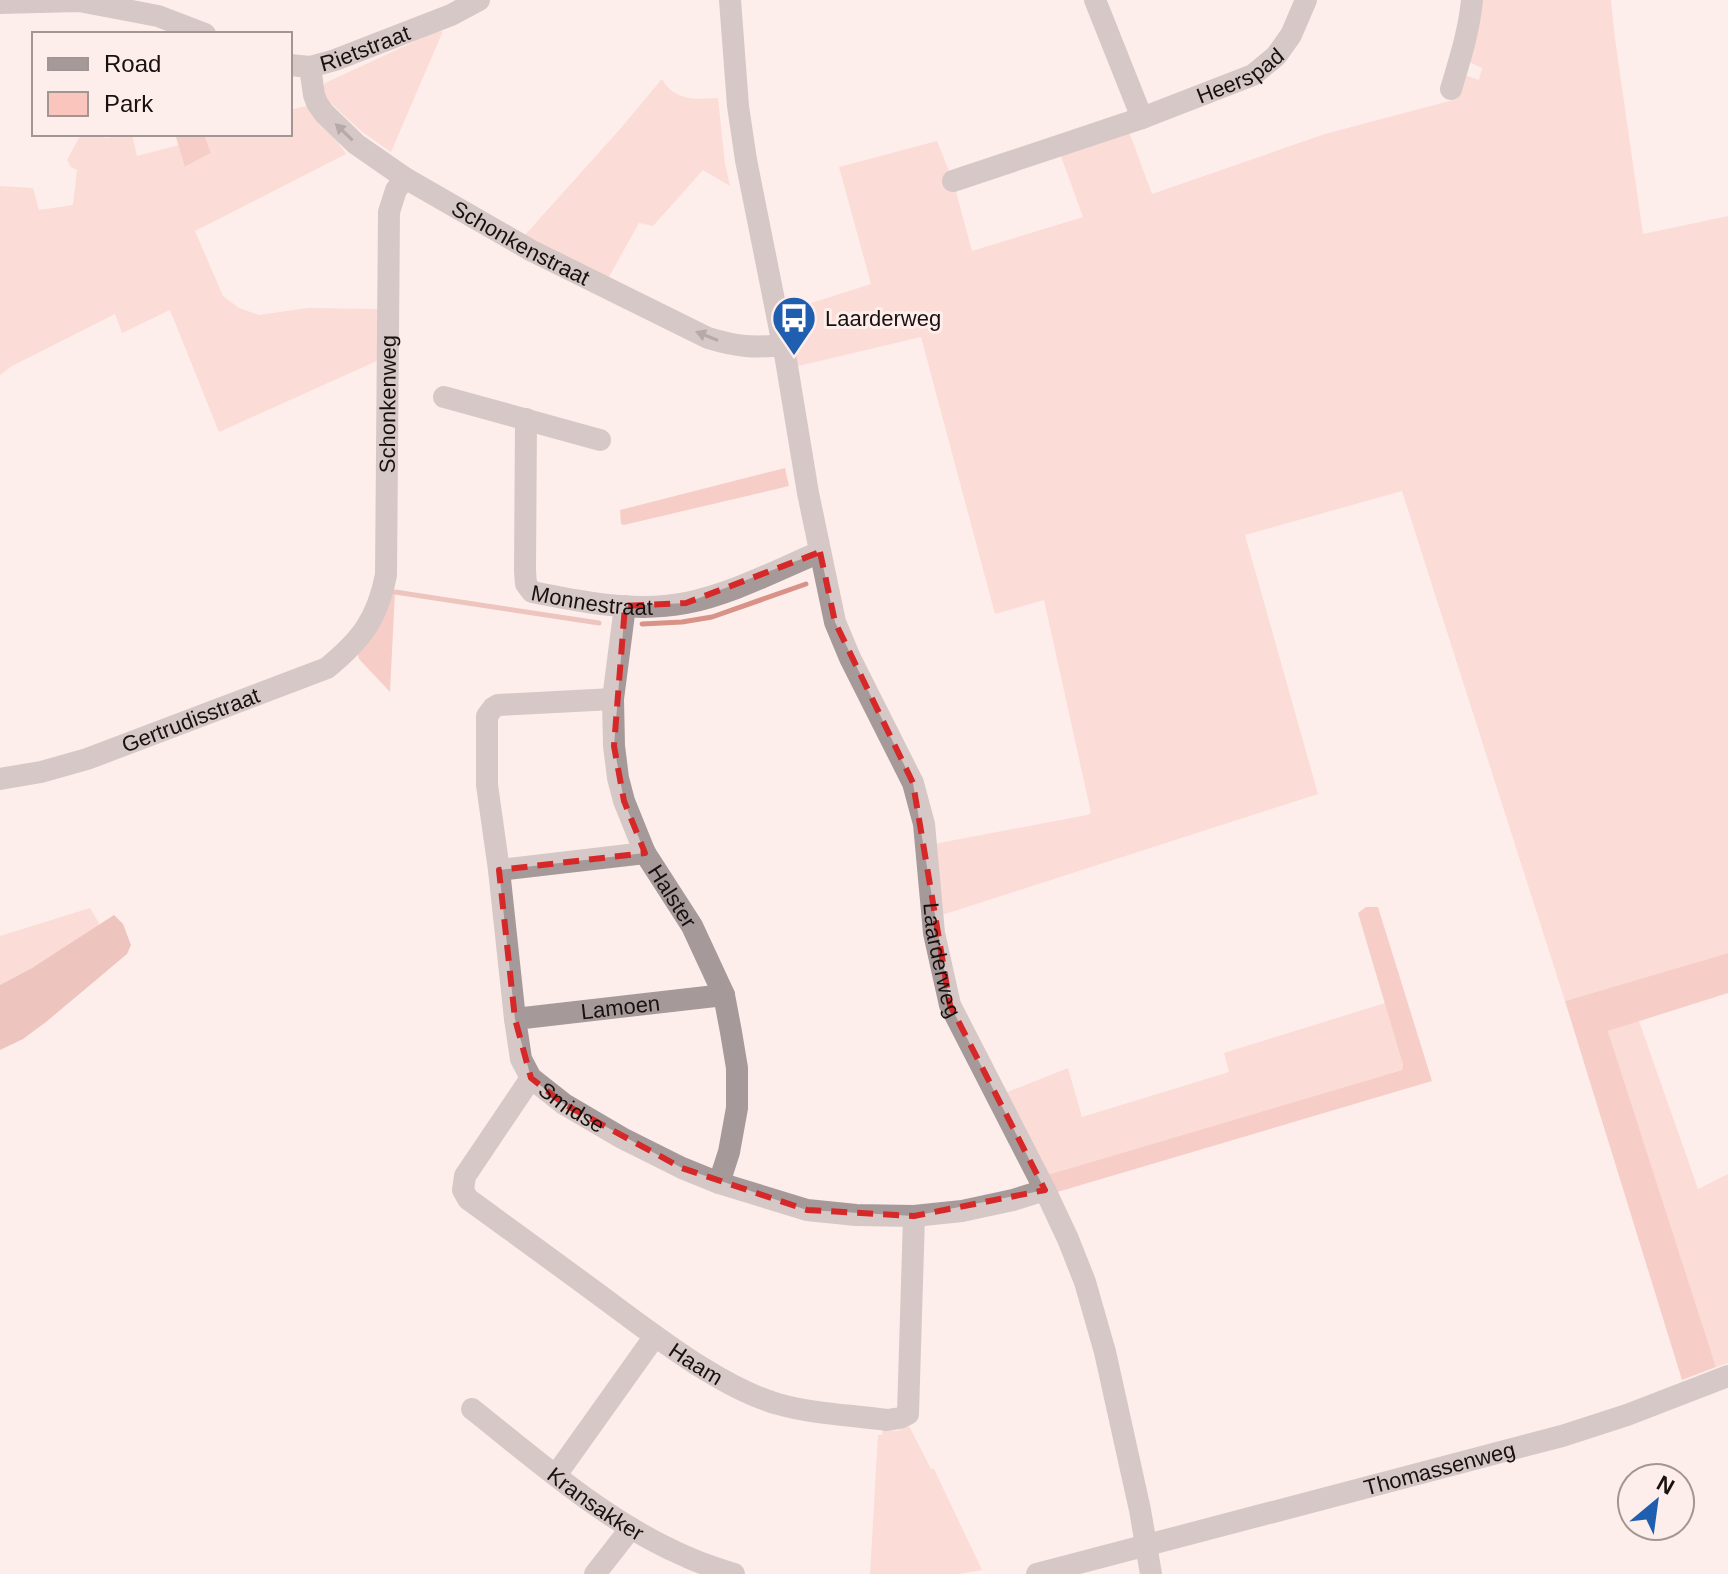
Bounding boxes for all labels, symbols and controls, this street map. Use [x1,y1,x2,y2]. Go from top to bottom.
street label: Rietstraat [317,20,413,77]
legend [32,32,292,136]
street label: Heerspad [1193,43,1289,109]
text: Road [104,50,161,77]
text: Park [104,90,154,117]
one-way arrow [334,124,353,142]
street label: Schonkenstraat [447,196,594,290]
bus stop icon: Laarderweg [770,294,818,357]
place label: Laarderweg [825,306,941,331]
one-way arrow [695,329,719,342]
street label: Schonkenweg [375,335,401,473]
street label: Monnestraat [529,580,653,620]
street label: Gertrudisstraat [118,683,263,758]
street label: Halster [643,860,702,932]
street label: Laarderweg [918,902,966,1022]
street label: Lamoen [579,990,661,1024]
street label: Smidse [534,1077,609,1138]
street label: Haam [664,1338,727,1390]
street label: Thomassenweg [1361,1437,1518,1501]
street label: Kransakker [542,1462,648,1546]
north arrow [1616,1462,1696,1542]
text: N [1652,1470,1678,1500]

